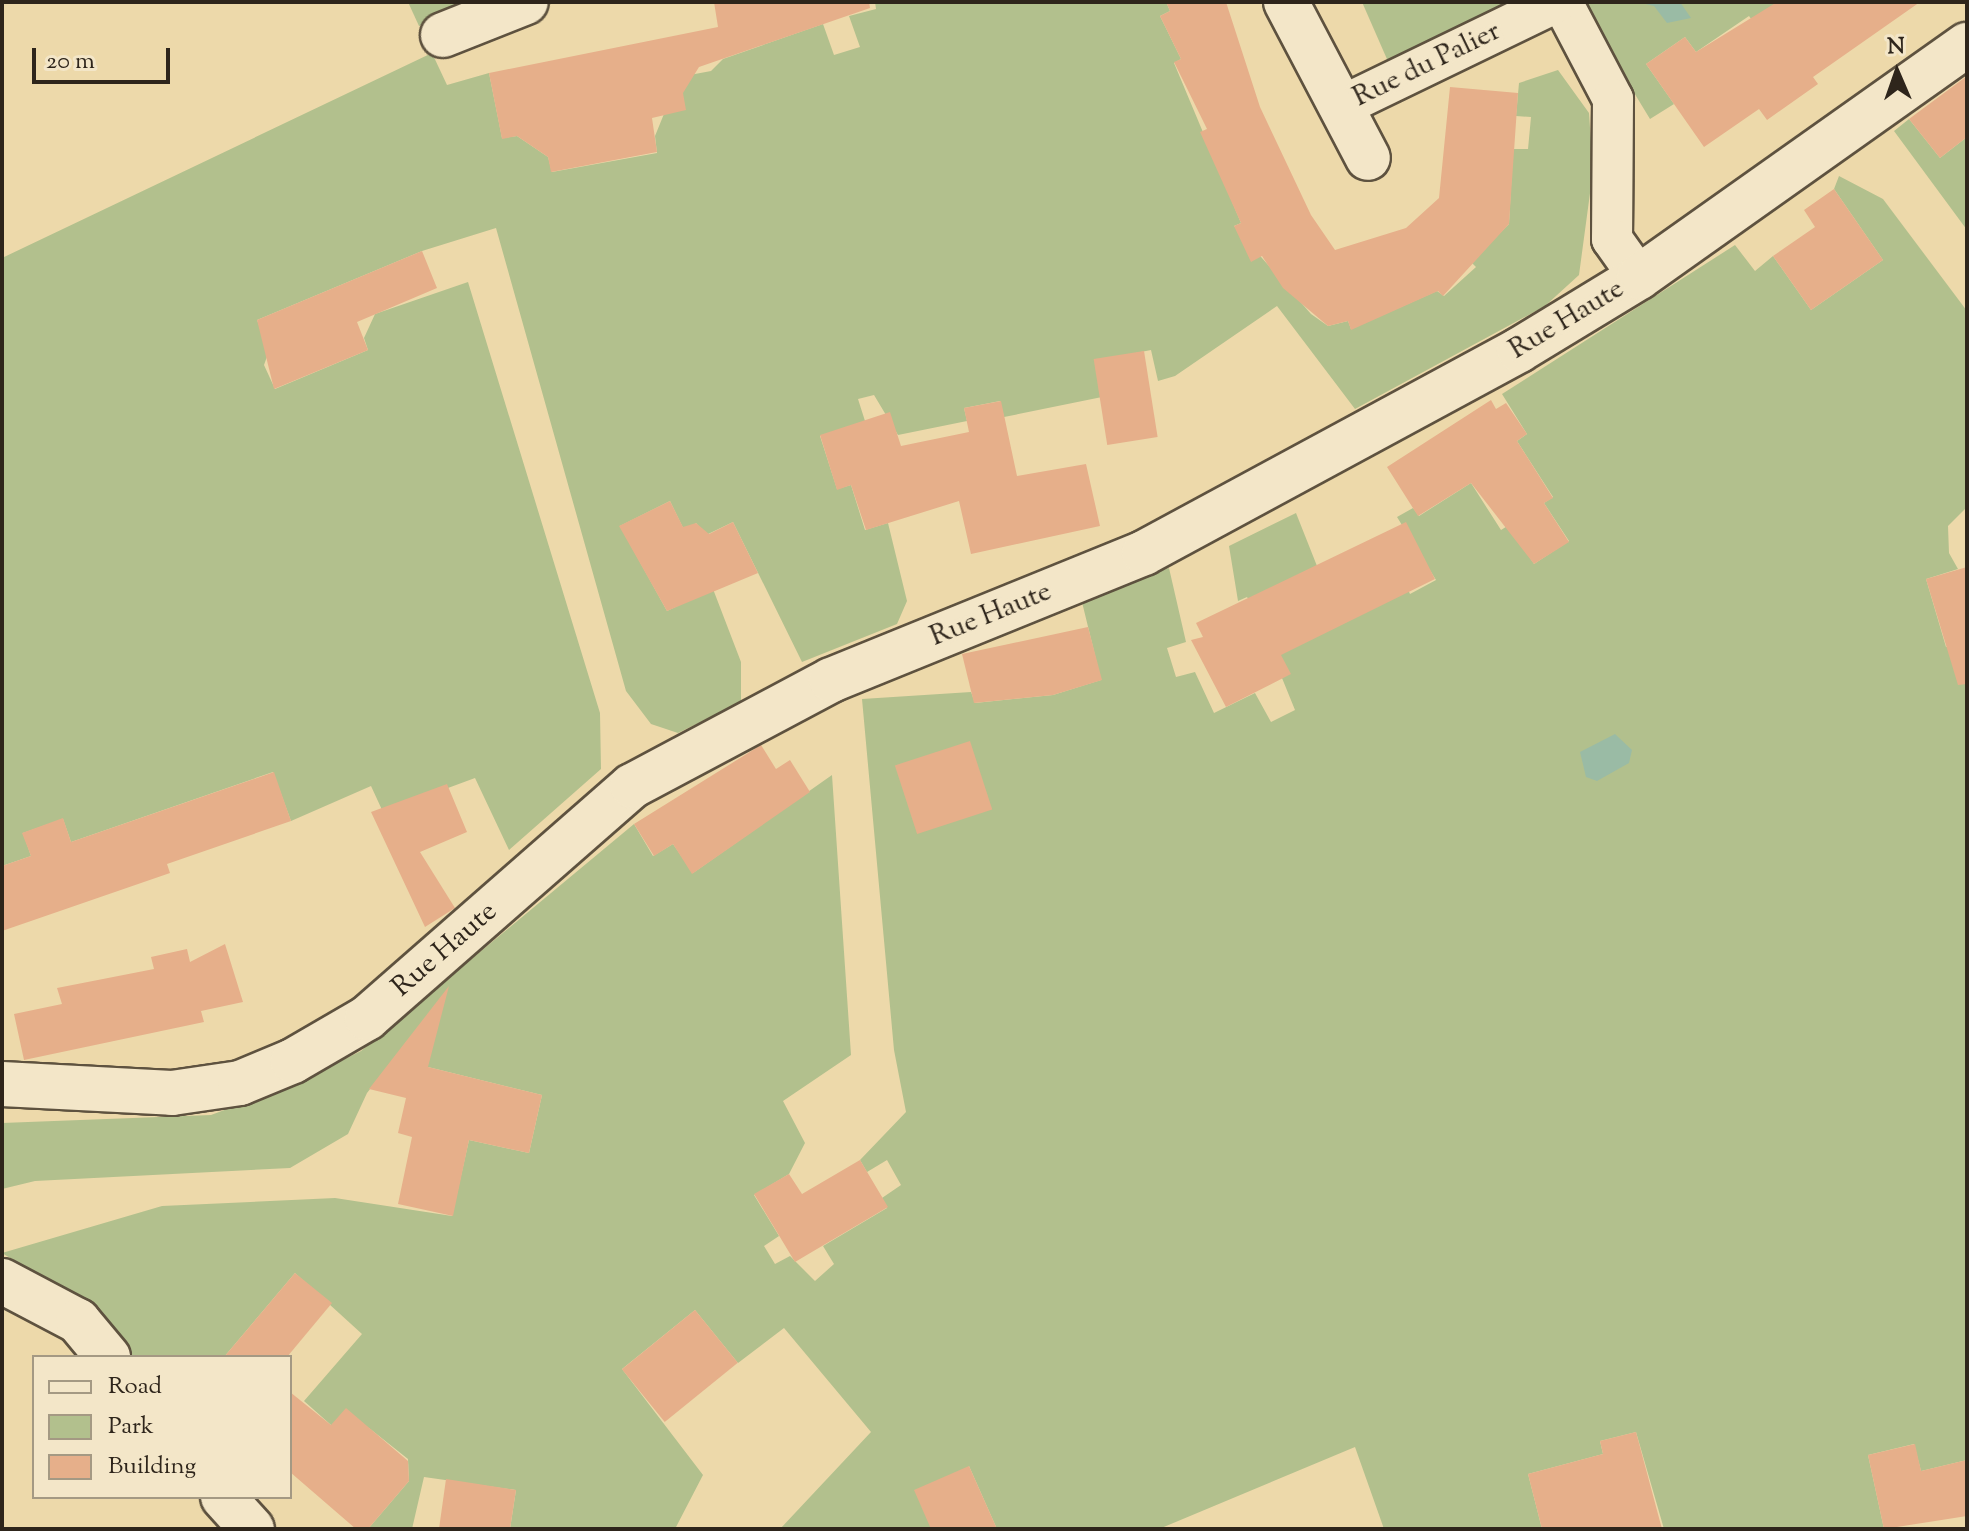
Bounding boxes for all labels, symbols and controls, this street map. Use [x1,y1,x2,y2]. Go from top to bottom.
street label: Rue du Palier [1348,15,1506,115]
scale bar [36,32,174,82]
north arrow [1857,32,1937,112]
text: N [1887,32,1905,64]
text: 20 m [46,45,95,79]
street label: Rue Haute [1504,273,1630,367]
street label: Rue Haute [925,575,1057,655]
street label: Rue Haute [386,895,504,1005]
legend [32,1355,292,1499]
text: Road [108,1370,162,1404]
text: Park [108,1410,154,1444]
text: Building [108,1450,196,1484]

